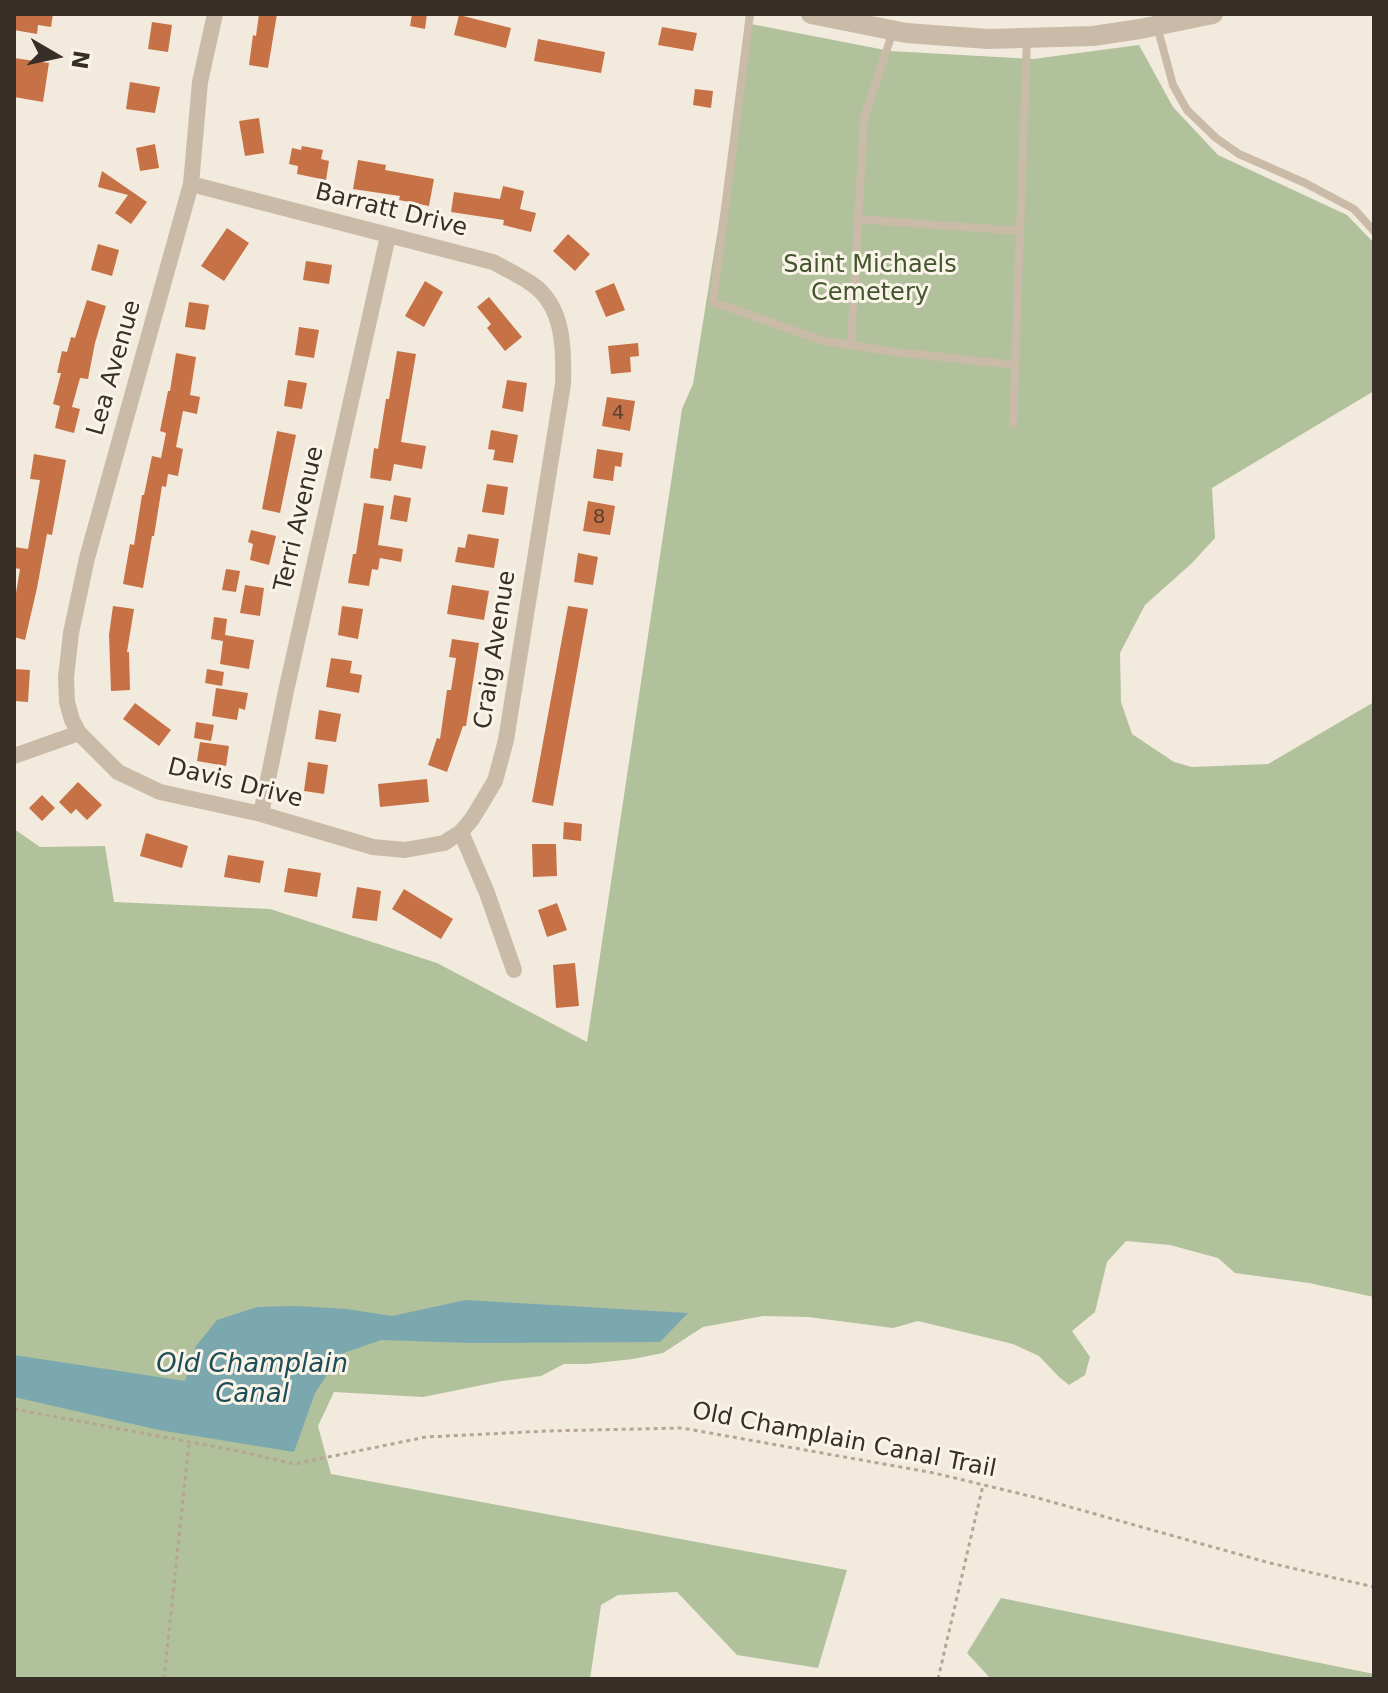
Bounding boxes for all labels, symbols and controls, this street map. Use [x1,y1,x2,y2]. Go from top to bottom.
north arrow [16,16,96,96]
text: N [66,49,94,71]
street label: Barratt Drive [312,178,470,244]
park label: Saint Michaels Cemetery [783,252,957,308]
street label: Lea Avenue [82,297,148,439]
house number: 4 [612,402,624,426]
street label: Terri Avenue [269,444,331,594]
house number: 8 [593,506,605,530]
street label: Craig Avenue [469,569,523,731]
street label: Davis Drive [164,753,306,815]
water label: Old Champlain Canal [156,1349,348,1410]
street label: Old Champlain Canal Trail [689,1397,999,1485]

